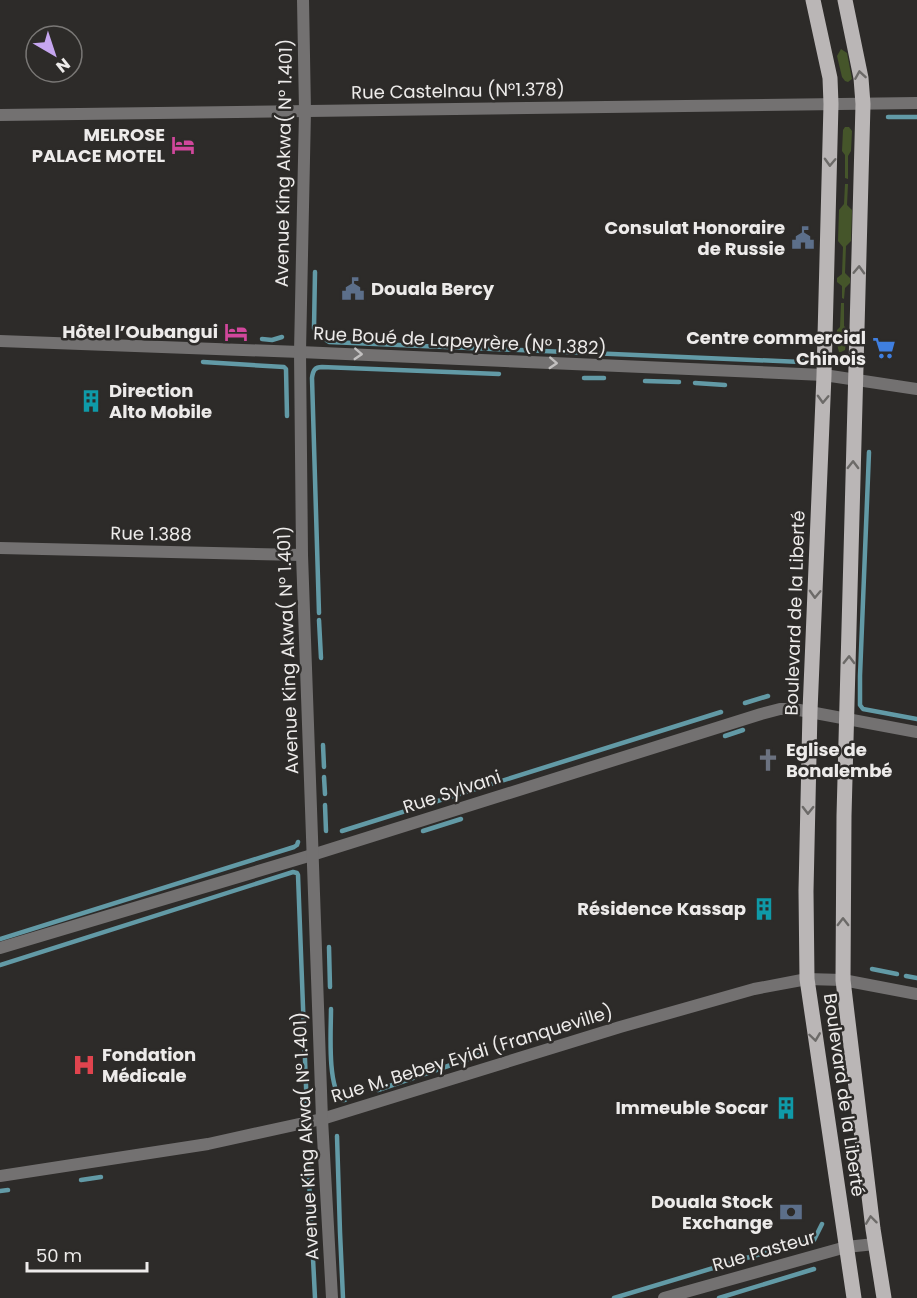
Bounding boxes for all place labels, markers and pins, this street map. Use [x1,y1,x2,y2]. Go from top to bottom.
place label: MELROSE PALACE MOTEL [32,122,165,168]
hotel icon: MELROSE PALACE MOTEL [170,132,196,158]
place label: Consulat Honoraire de Russie [605,215,785,261]
public building icon: Consulat Honoraire de Russie [790,225,816,251]
public building icon: Douala Bercy [340,276,366,302]
place label: Douala Bercy [371,276,495,301]
place label: Hôtel l’Oubangui [62,319,218,344]
hotel icon: Hôtel l’Oubangui [223,319,249,345]
place label: Centre commercial Chinois [686,325,866,371]
supermarket icon: Centre commercial Chinois [871,335,897,361]
place label: Direction Alto Mobile [109,378,212,424]
building icon: Direction Alto Mobile [78,388,104,414]
place label: Eglise de Bonalembé [786,737,892,783]
church icon: Eglise de Bonalembé [755,747,781,773]
place label: Résidence Kassap [577,896,746,921]
building icon: Résidence Kassap [751,896,777,922]
place label: Fondation Médicale [102,1042,196,1088]
hospital icon: Fondation Médicale [71,1052,97,1078]
place label: Immeuble Socar [616,1095,768,1120]
building icon: Immeuble Socar [773,1095,799,1121]
place label: Douala Stock Exchange [651,1189,774,1235]
bank icon: Douala Stock Exchange [778,1199,804,1225]

